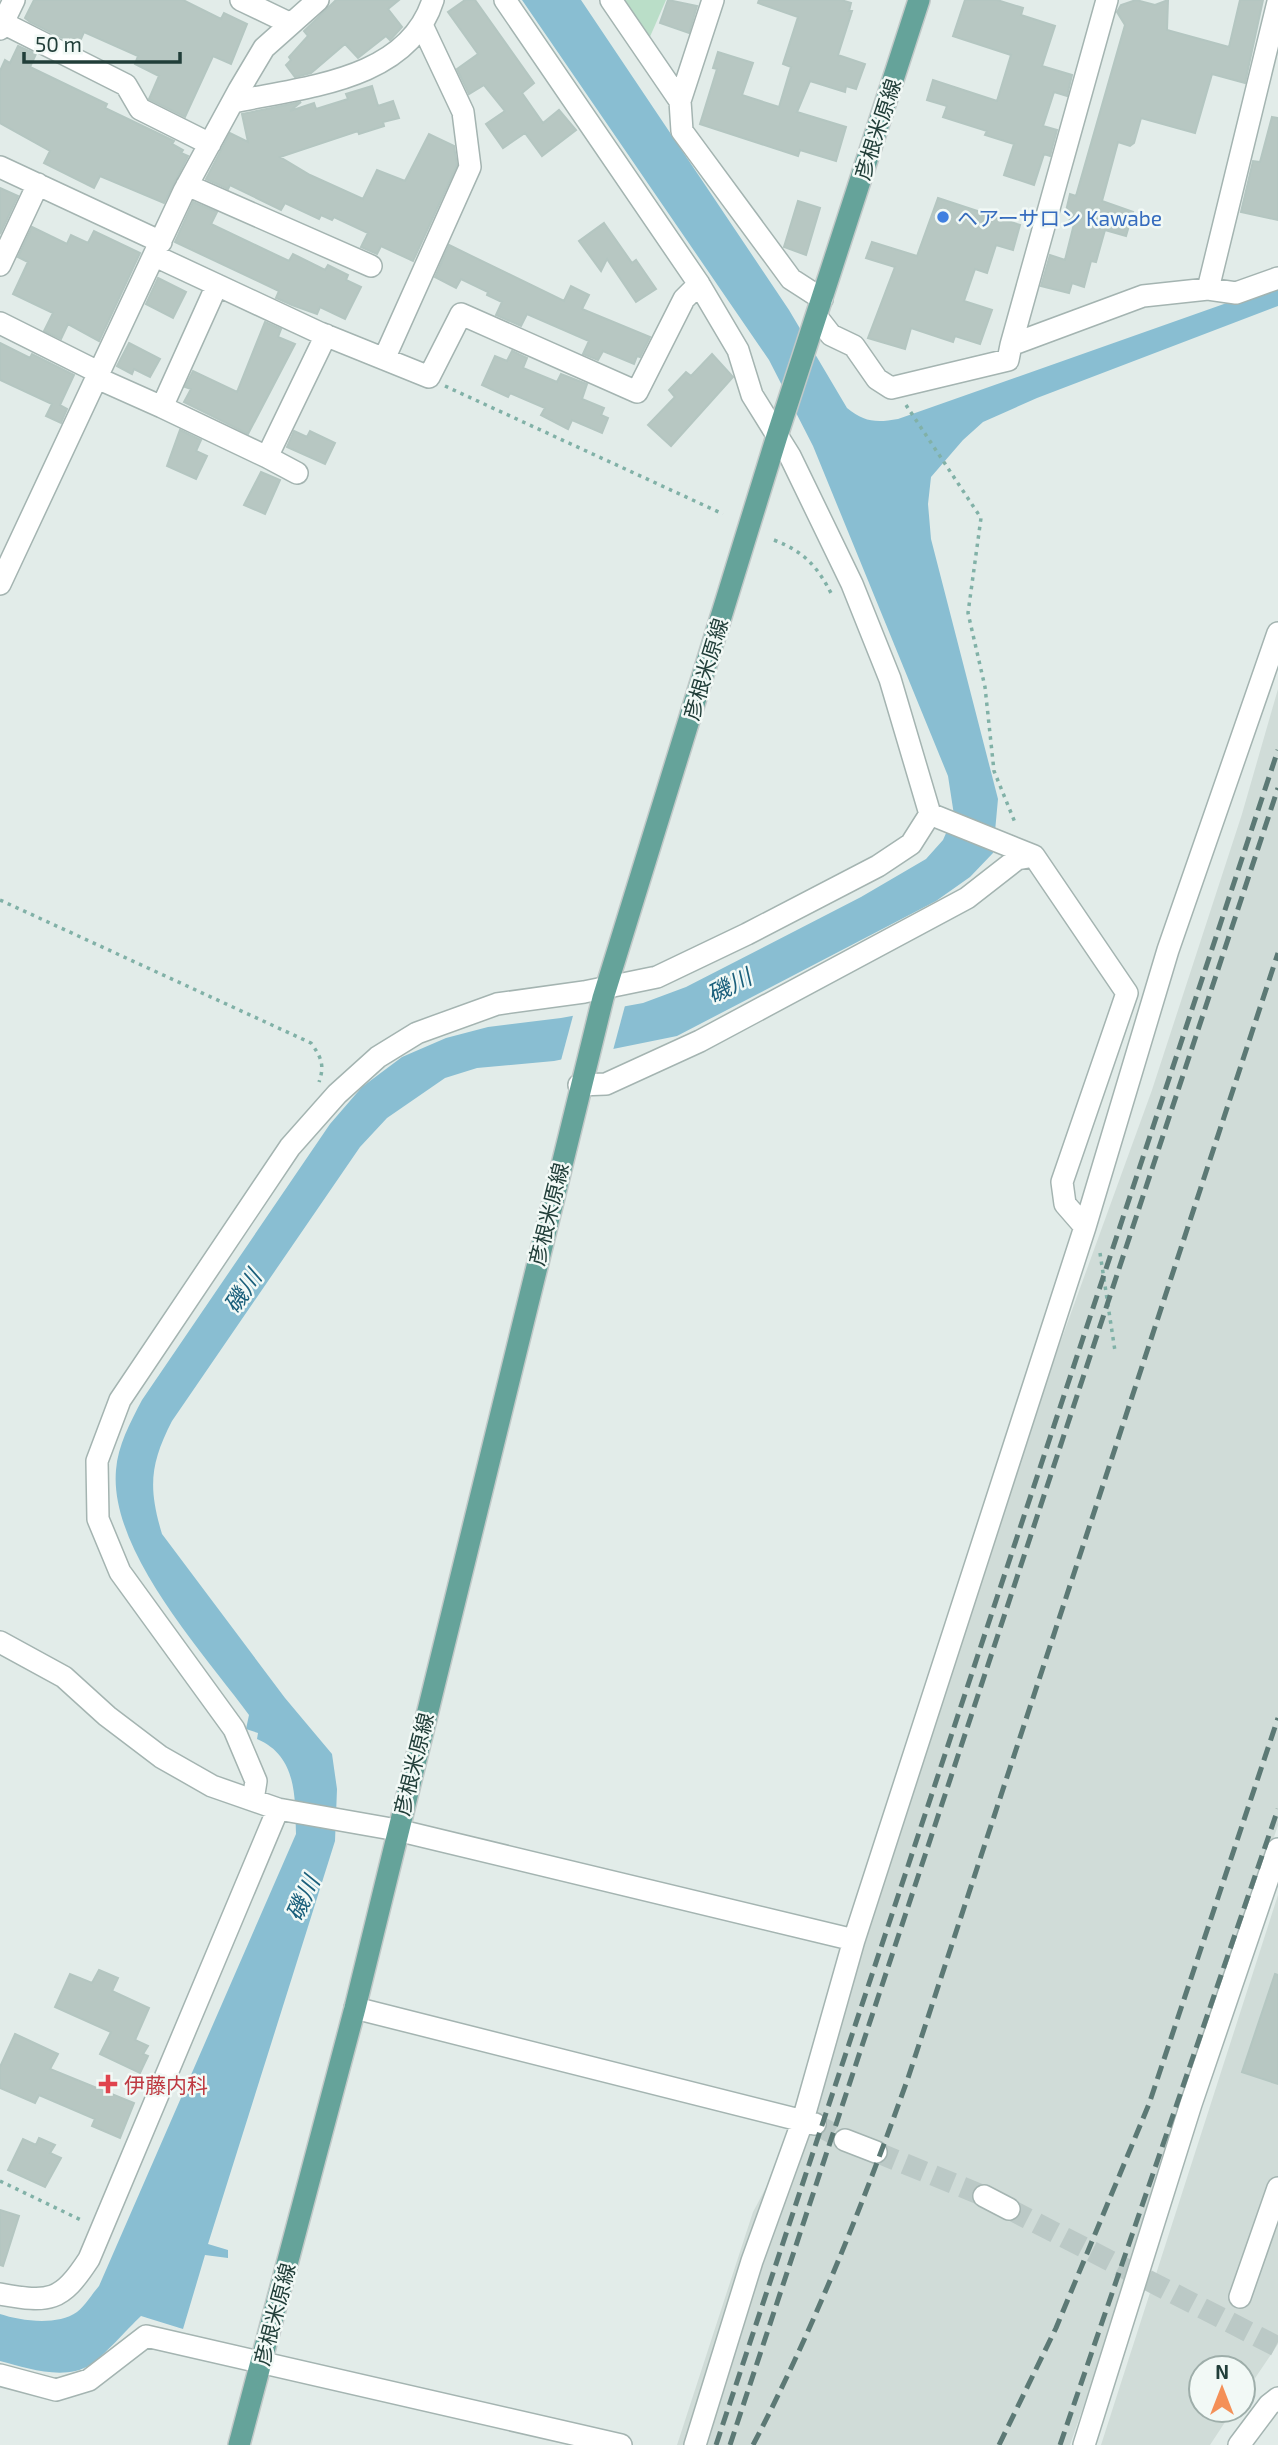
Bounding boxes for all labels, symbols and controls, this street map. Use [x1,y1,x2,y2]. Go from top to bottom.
scale bar [24,21,180,65]
text: 50 m [35,31,82,56]
street label: 彦根米原線 [849,75,905,183]
place label: ヘアーサロン Kawabe [957,205,1162,230]
marker: ヘアーサロン Kawabe [935,209,951,225]
street label: 彦根米原線 [678,615,732,723]
water label: 磯川 [702,961,759,1008]
street label: 彦根米原線 [523,1160,573,1268]
water label: 磯川 [218,1262,268,1318]
street label: 彦根米原線 [388,1710,438,1818]
water label: 磯川 [280,1869,326,1925]
place label: 伊藤内科 [124,2072,208,2097]
marker: 伊藤内科 [98,2074,118,2094]
street label: 彦根米原線 [248,2260,300,2368]
north arrow [1187,2354,1257,2424]
text: N [1215,2360,1229,2383]

